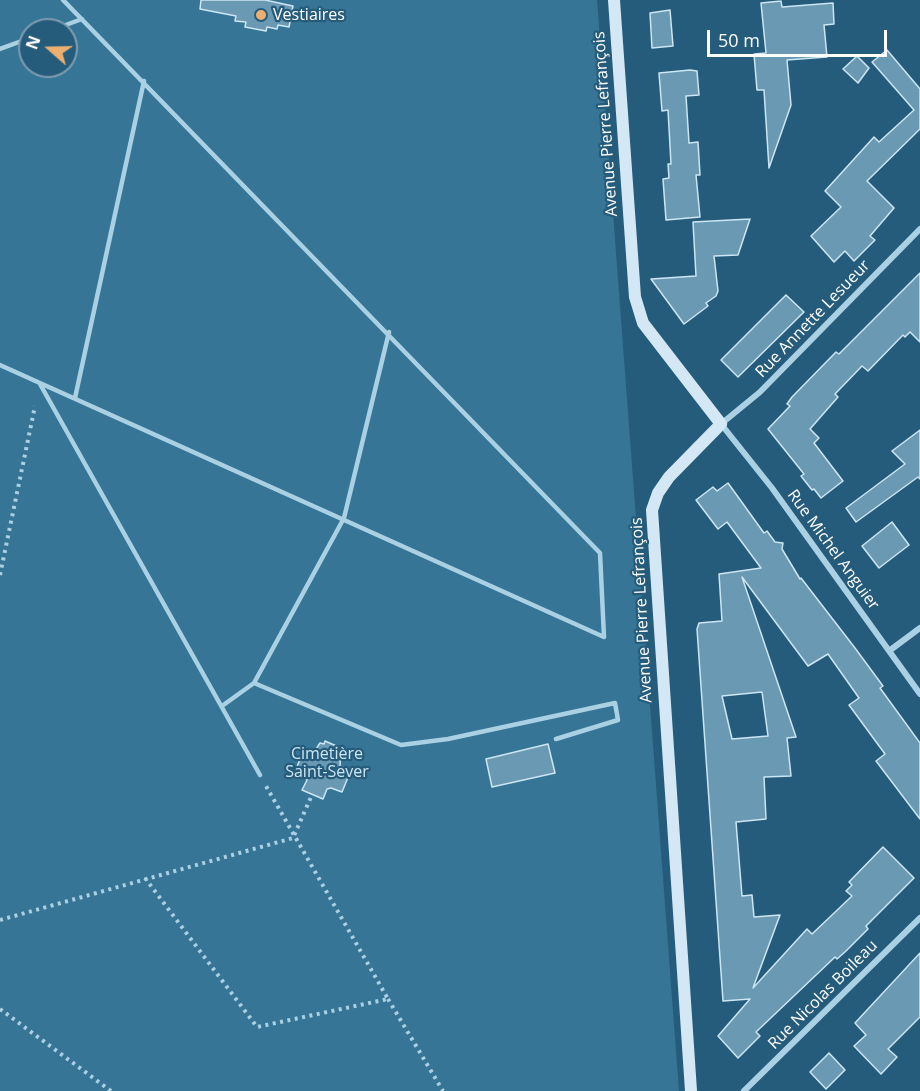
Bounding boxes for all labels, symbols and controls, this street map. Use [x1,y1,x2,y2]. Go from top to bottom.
place label: Vestiaires [273,5,345,25]
marker: Vestiaires [254,8,268,22]
north arrow [18,18,78,78]
scale bar [710,18,890,56]
text: 50 m [718,28,760,52]
street label: Avenue Pierre Lefrançois [590,31,622,217]
text: N [20,33,46,52]
street label: Rue Annette Lesueur [752,256,874,382]
street label: Rue Michel Anguier [783,486,883,614]
street label: Avenue Pierre Lefrançois [628,517,656,703]
park label: Cimetière Saint-Sever [285,744,369,782]
street label: Rue Nicolas Boileau [764,936,882,1054]

